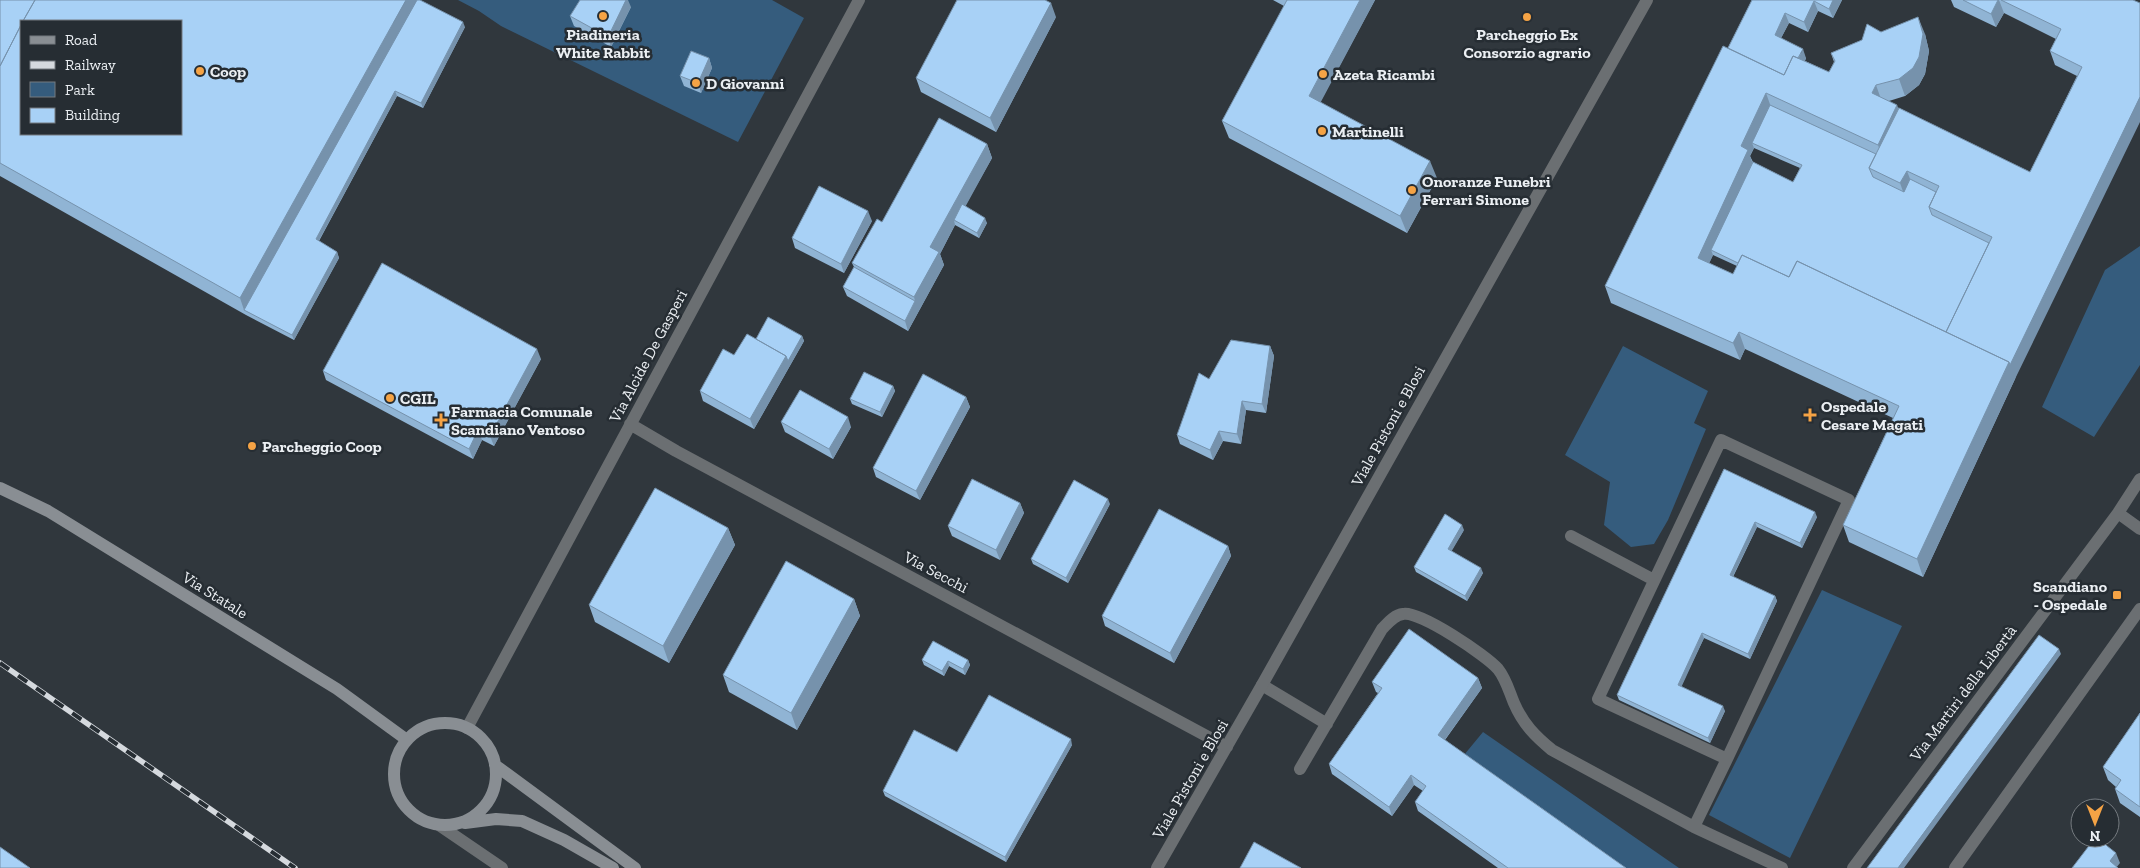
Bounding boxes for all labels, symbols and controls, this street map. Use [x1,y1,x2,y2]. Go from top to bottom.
marker: Piadineria White Rabbit [597,10,609,22]
marker: Parcheggio Ex Consorzio agrario [1521,11,1533,23]
legend [20,20,182,135]
place label: Piadineria White Rabbit [556,25,651,62]
place label: Parcheggio Ex Consorzio agrario [1463,25,1591,62]
text: Road [65,31,98,49]
text: Railway [65,56,116,74]
place label: Coop [210,62,246,81]
marker: Coop [194,65,206,77]
place label: Azeta Ricambi [1333,65,1435,84]
marker: Azeta Ricambi [1317,68,1329,80]
place label: D Giovanni [706,74,784,93]
marker: D Giovanni [690,77,702,89]
text: Park [65,81,95,99]
text: Building [65,106,120,124]
place label: Martinelli [1332,122,1404,141]
marker: Martinelli [1316,125,1328,137]
place label: Onoranze Funebri Ferrari Simone [1422,172,1551,209]
marker: Onoranze Funebri Ferrari Simone [1406,184,1418,196]
street label: Via Alcide De Gasperi [604,286,691,427]
street label: Viale Pistoni e Blosi [1347,362,1429,490]
place label: CGIL [400,389,436,408]
marker: CGIL [384,392,396,404]
place label: Ospedale Cesare Magati [1821,397,1923,434]
place label: Farmacia Comunale Scandiano Ventoso [451,402,593,439]
marker: Ospedale Cesare Magati [1803,408,1817,422]
marker: Farmacia Comunale Scandiano Ventoso [435,414,447,426]
place label: Parcheggio Coop [262,437,382,456]
marker: Parcheggio Coop [246,440,258,452]
street label: Via Secchi [900,547,972,597]
street label: Via Statale [178,567,251,623]
place label: Scandiano - Ospedale [2033,577,2108,614]
marker: Scandiano - Ospedale [2111,589,2123,601]
street label: Via Martiri della Libertà [1905,621,2021,766]
street label: Viale Pistoni e Blosi [1148,716,1232,843]
north arrow [2070,798,2120,848]
text: N [2089,827,2100,844]

